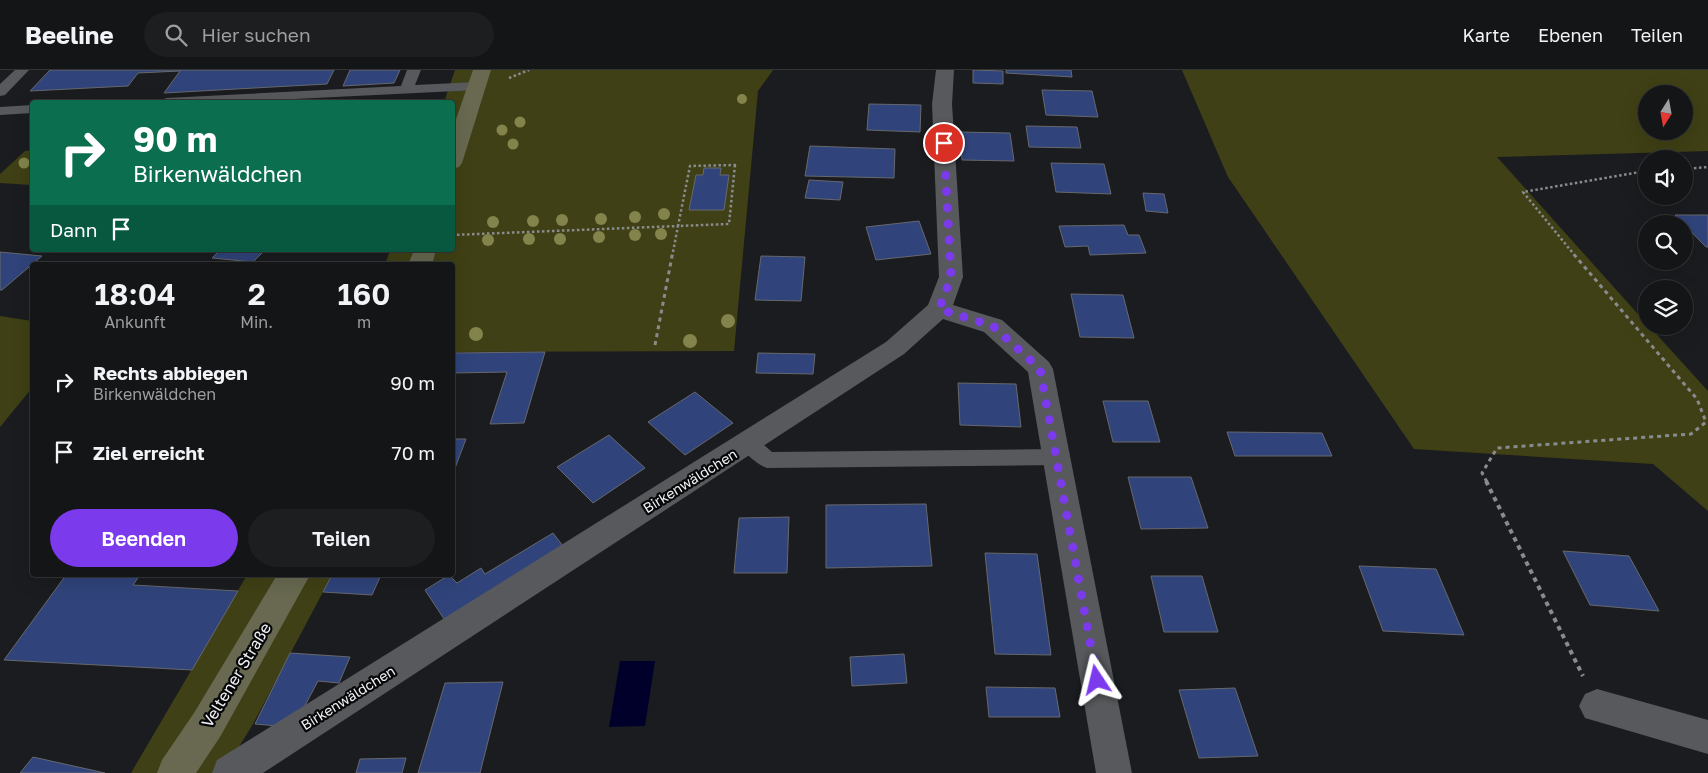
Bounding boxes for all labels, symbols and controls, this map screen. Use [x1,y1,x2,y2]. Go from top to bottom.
search box [144,12,494,57]
text: Beeline [25,20,114,49]
icon: search [162,21,190,49]
text: Hier suchen [202,23,311,46]
text: Karte [1463,24,1510,46]
text: Ebenen [1538,24,1603,46]
text: Teilen [1631,24,1683,46]
north arrow [1638,85,1692,140]
map controls [1638,85,1693,335]
text: 90 m [133,118,217,160]
icon: right [50,120,115,185]
pin [923,122,965,164]
icon: arrive [930,129,958,157]
button: sound [1638,150,1693,205]
text: Birkenwäldchen [133,160,302,187]
icon: arrive [107,215,135,243]
button: search [1638,215,1693,270]
text: Dann [50,218,97,241]
text: 18:04 [94,276,176,312]
text: 2 [248,276,266,312]
text: 160 [337,276,390,312]
button: layers [1638,280,1693,335]
text: Ankunft [104,312,166,332]
text: Min. [240,312,273,332]
text: m [357,312,371,332]
text: Rechts abbiegen [93,361,248,384]
icon: right [50,368,78,396]
text: 90 m [390,371,435,394]
text: Birkenwäldchen [93,384,216,404]
icon: arrive [50,438,78,466]
text: Ziel erreicht [93,441,205,464]
text: 70 m [392,441,435,464]
street label: Birkenwäldchen [640,445,740,516]
button: Beenden [50,509,238,567]
button: Teilen [248,509,435,567]
street label: Veltener Straße [197,619,275,731]
position arrow [1070,653,1122,705]
street label: Birkenwäldchen [298,662,398,733]

